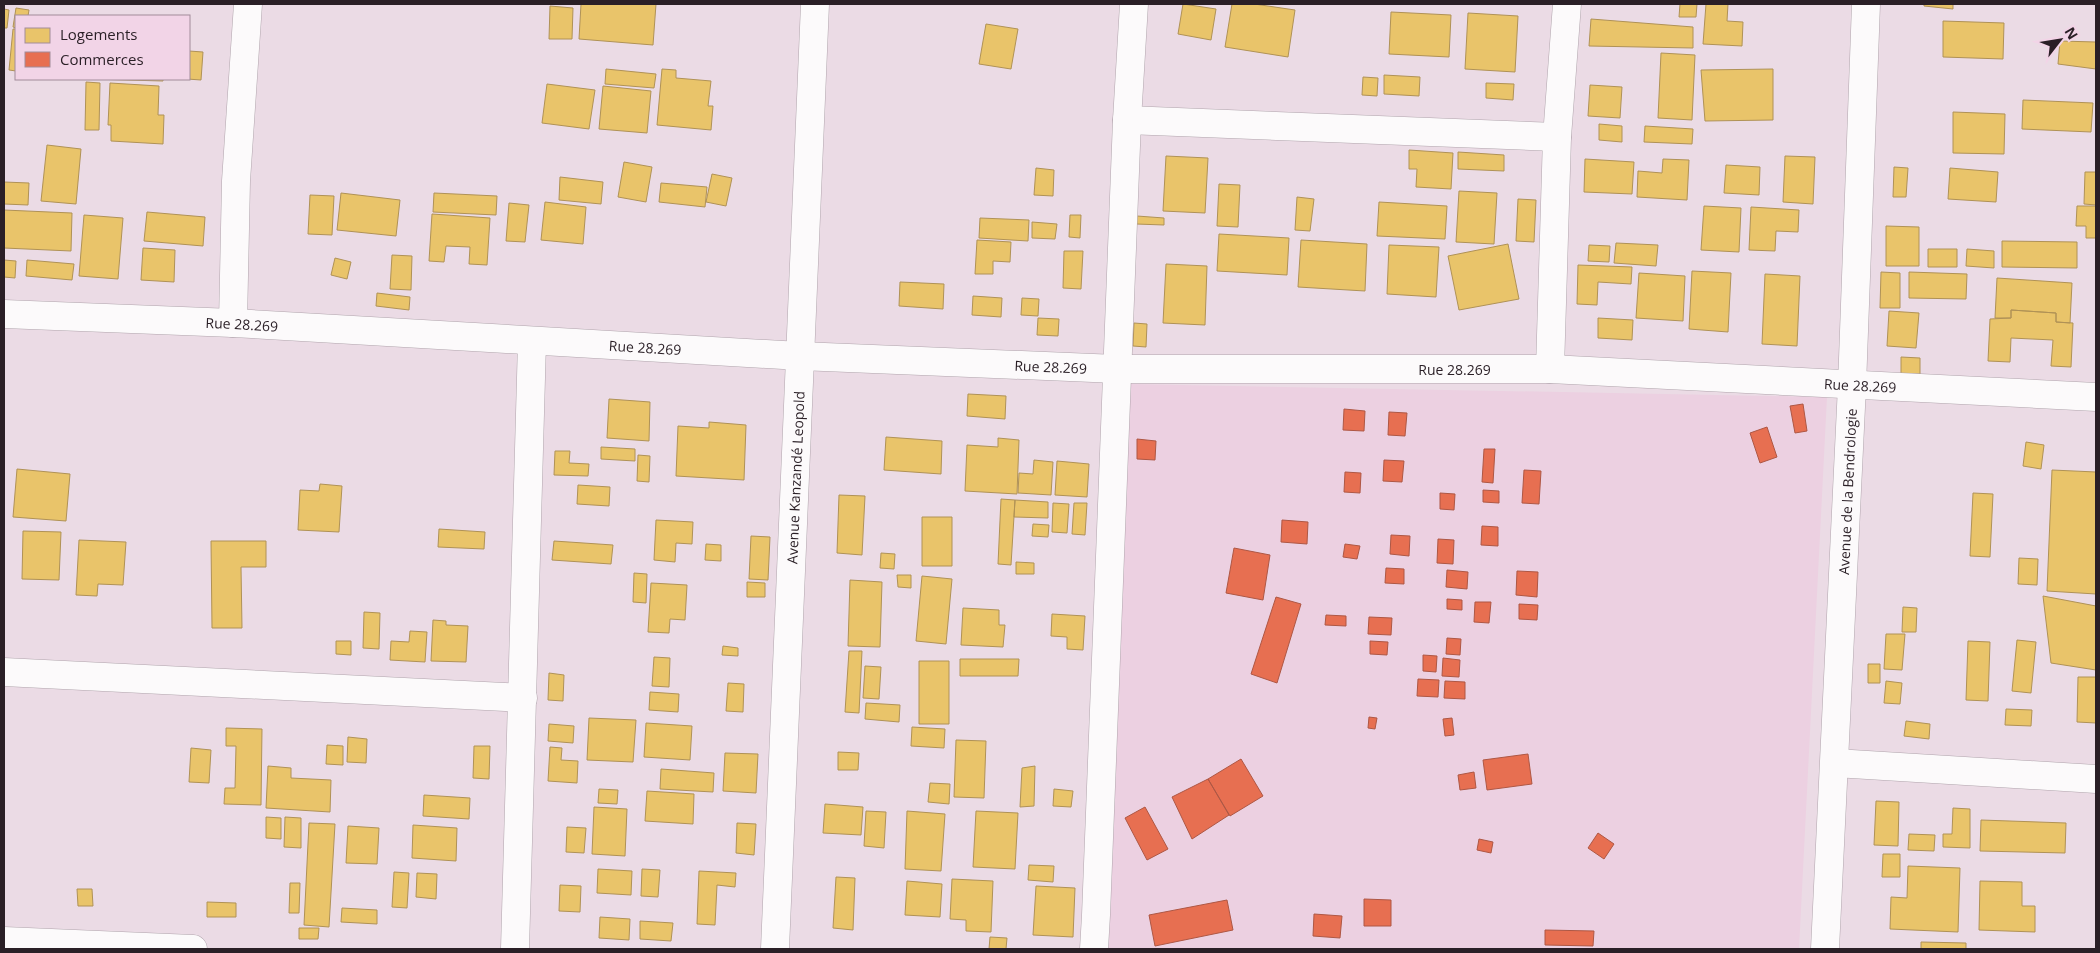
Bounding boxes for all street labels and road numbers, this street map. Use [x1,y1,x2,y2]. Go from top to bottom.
street label: Rue 28.269 [205,312,279,335]
street label: Rue 28.269 [608,335,682,359]
street label: Rue 28.269 [1014,355,1087,377]
street label: Rue 28.269 [1418,360,1491,379]
street label: Rue 28.269 [1823,374,1897,396]
street label: Avenue Kanzandé Leopold [782,391,808,564]
street label: Avenue de la Bendrologie [1833,408,1860,575]

